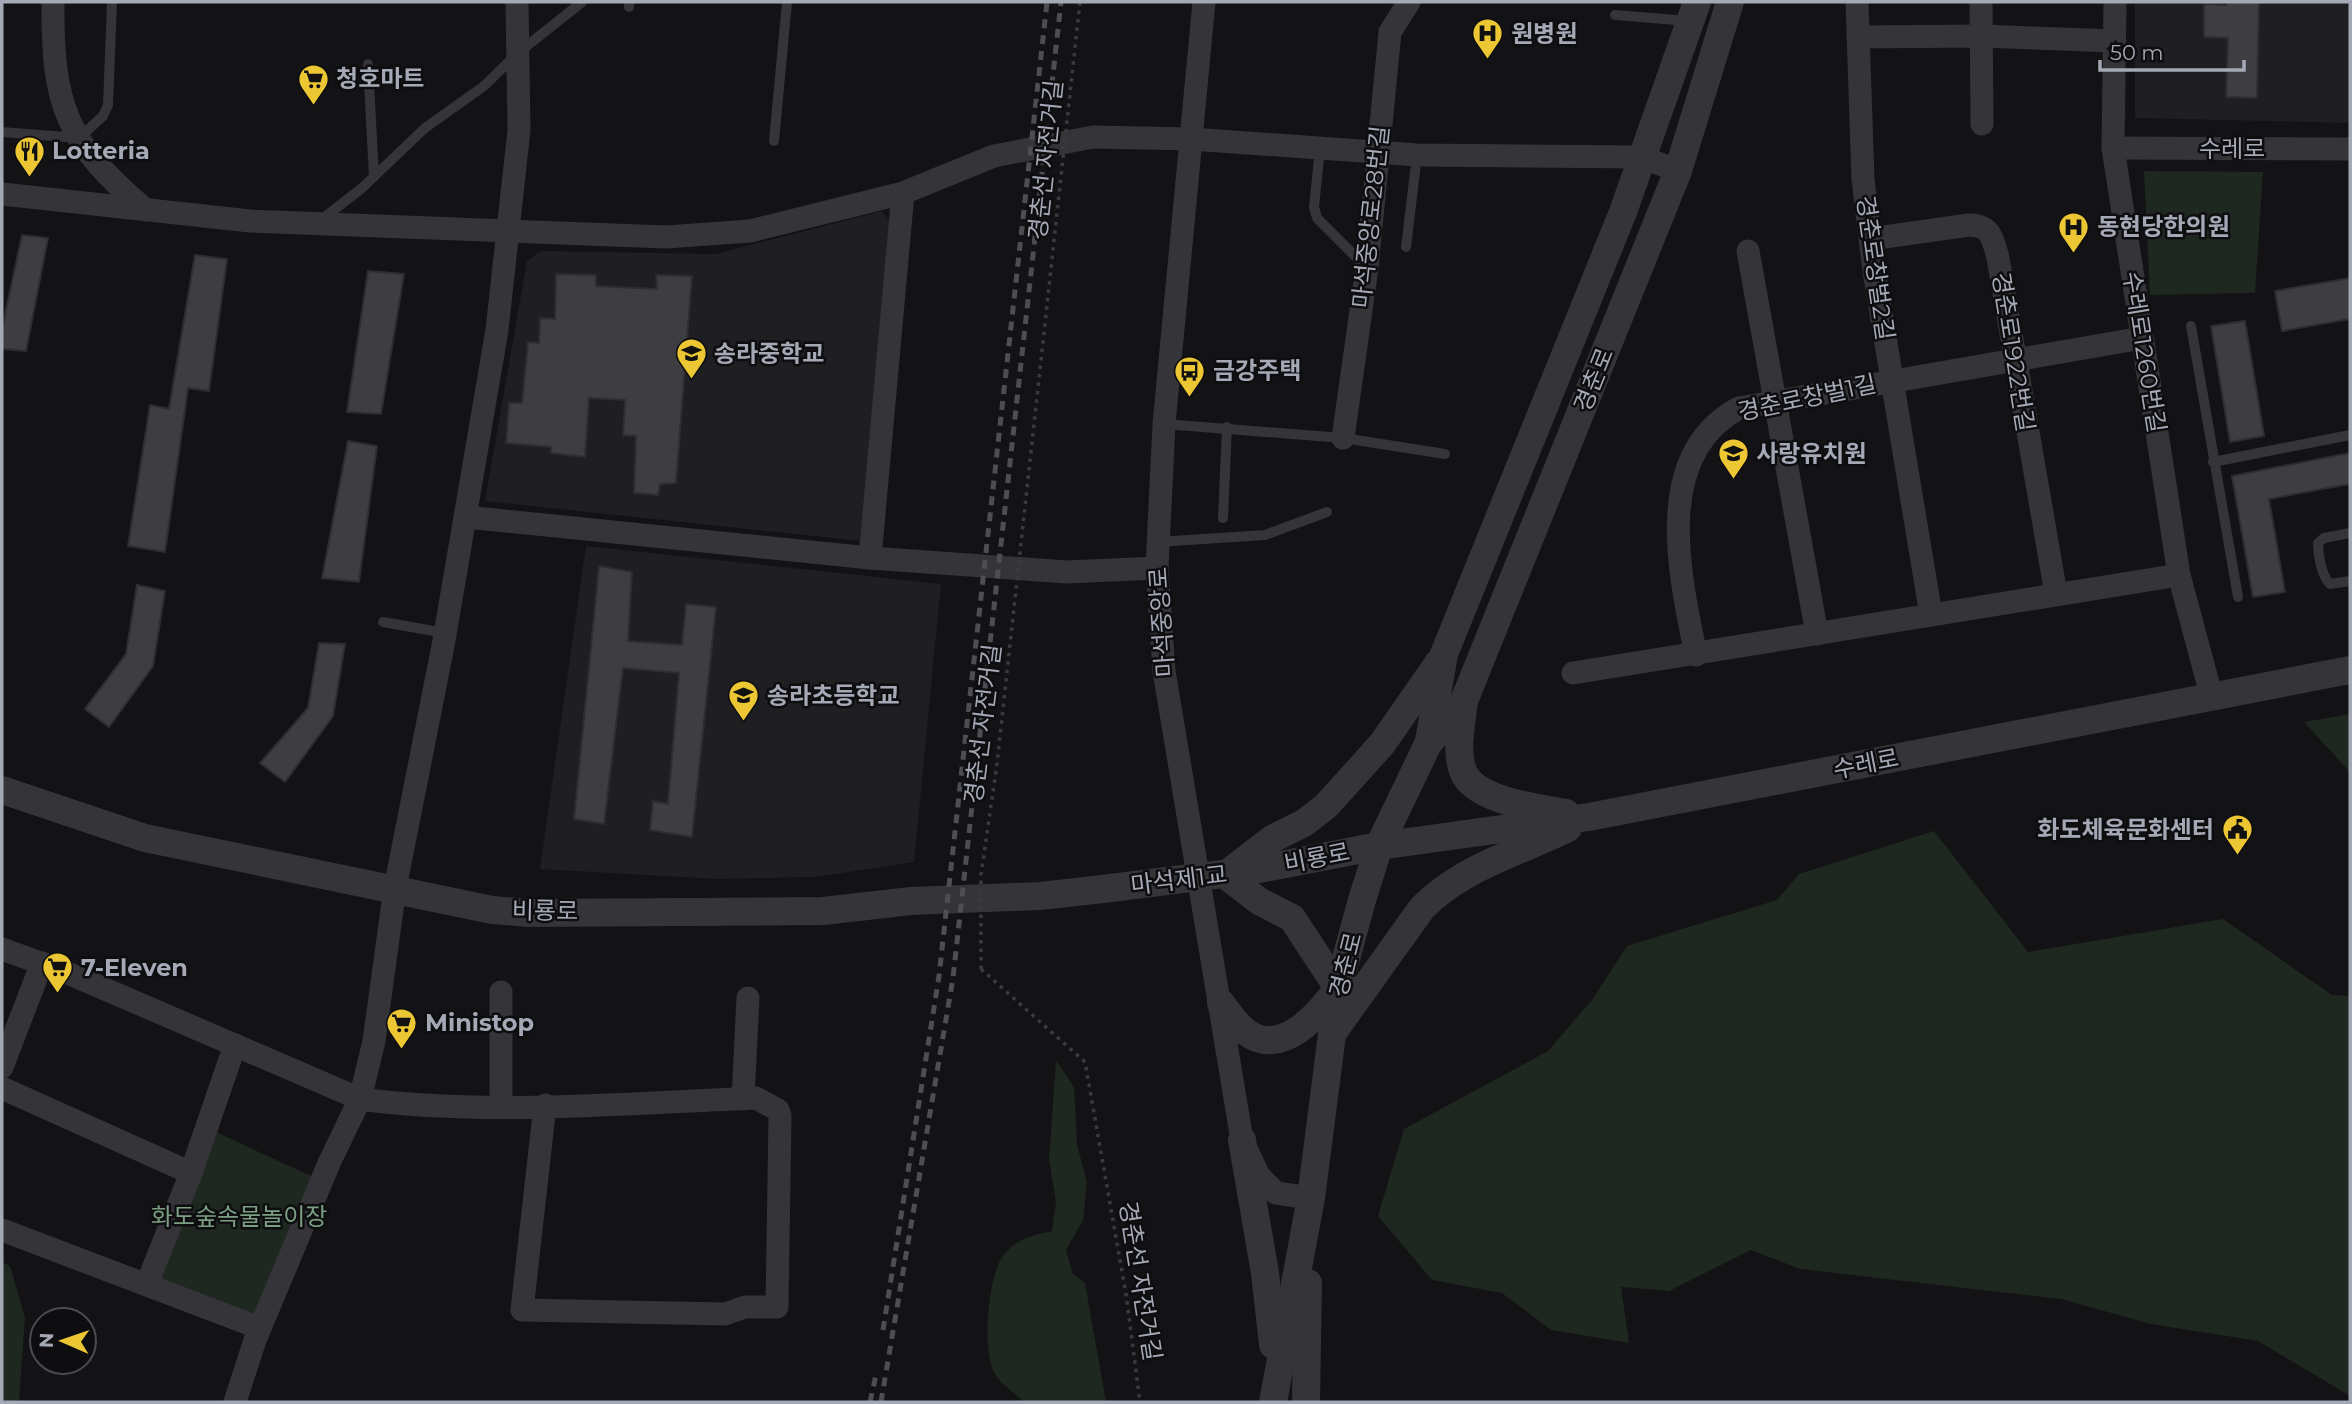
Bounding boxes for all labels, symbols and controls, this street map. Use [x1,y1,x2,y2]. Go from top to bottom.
hospital icon: 원병원 [1471,17,1505,61]
place label: 원병원 [1511,19,1577,48]
scale bar [2100,28,2244,72]
text: 50 m [2110,40,2164,65]
supermarket icon: 청호마트 [296,62,330,106]
place label: 청호마트 [336,64,424,93]
street label: 경춘선 자전거길 [1023,78,1068,241]
street label: 마석중앙로28번길 [1346,124,1395,310]
restaurant icon: Lotteria [12,134,46,178]
street label: 수레로 [2199,134,2265,163]
place label: Lotteria [52,136,150,165]
street label: 경춘로창벌2길 [1851,194,1900,342]
hospital icon: 동현당한의원 [2057,210,2091,254]
place label: 동현당한의원 [2097,212,2229,241]
street label: 수레로1260번길 [2117,269,2172,435]
street label: 경춘로1922번길 [1987,270,2040,434]
school or university icon: 송라중학교 [674,337,708,381]
place label: 송라중학교 [714,339,824,368]
street label: 경춘로 [1568,344,1619,416]
bus stop icon: 금강주택 [1173,354,1207,398]
place label: 금강주택 [1213,356,1301,385]
street label: 경춘로창벌1길 [1735,369,1879,426]
school or university icon: 사랑유치원 [1716,437,1750,481]
place label: 사랑유치원 [1756,439,1866,468]
street label: 마석중앙로 [1143,566,1180,678]
street label: 경춘선 자전거길 [958,642,1007,806]
school or university icon: 송라초등학교 [727,679,761,723]
place label: 송라초등학교 [767,681,899,710]
street label: 수레로 [1831,743,1901,784]
public building icon: 화도체육문화센터 [2220,813,2254,857]
place label: 화도체육문화센터 [2037,815,2214,844]
street label: 비룡로 [1282,837,1352,878]
street label: 마석제1교 [1129,859,1229,900]
street label: 비룡로 [512,895,578,926]
street label: 경춘로 [1323,929,1368,1001]
supermarket icon: 7-Eleven [41,951,75,995]
place label: 7-Eleven [81,953,188,982]
supermarket icon: Ministop [385,1006,419,1050]
place label: Ministop [425,1008,534,1037]
street label: 경춘선 자전거길 [1114,1199,1167,1363]
park label: 화도숲속물놀이장 [151,1202,327,1231]
north arrow [28,1306,98,1376]
text: N [35,1332,58,1349]

